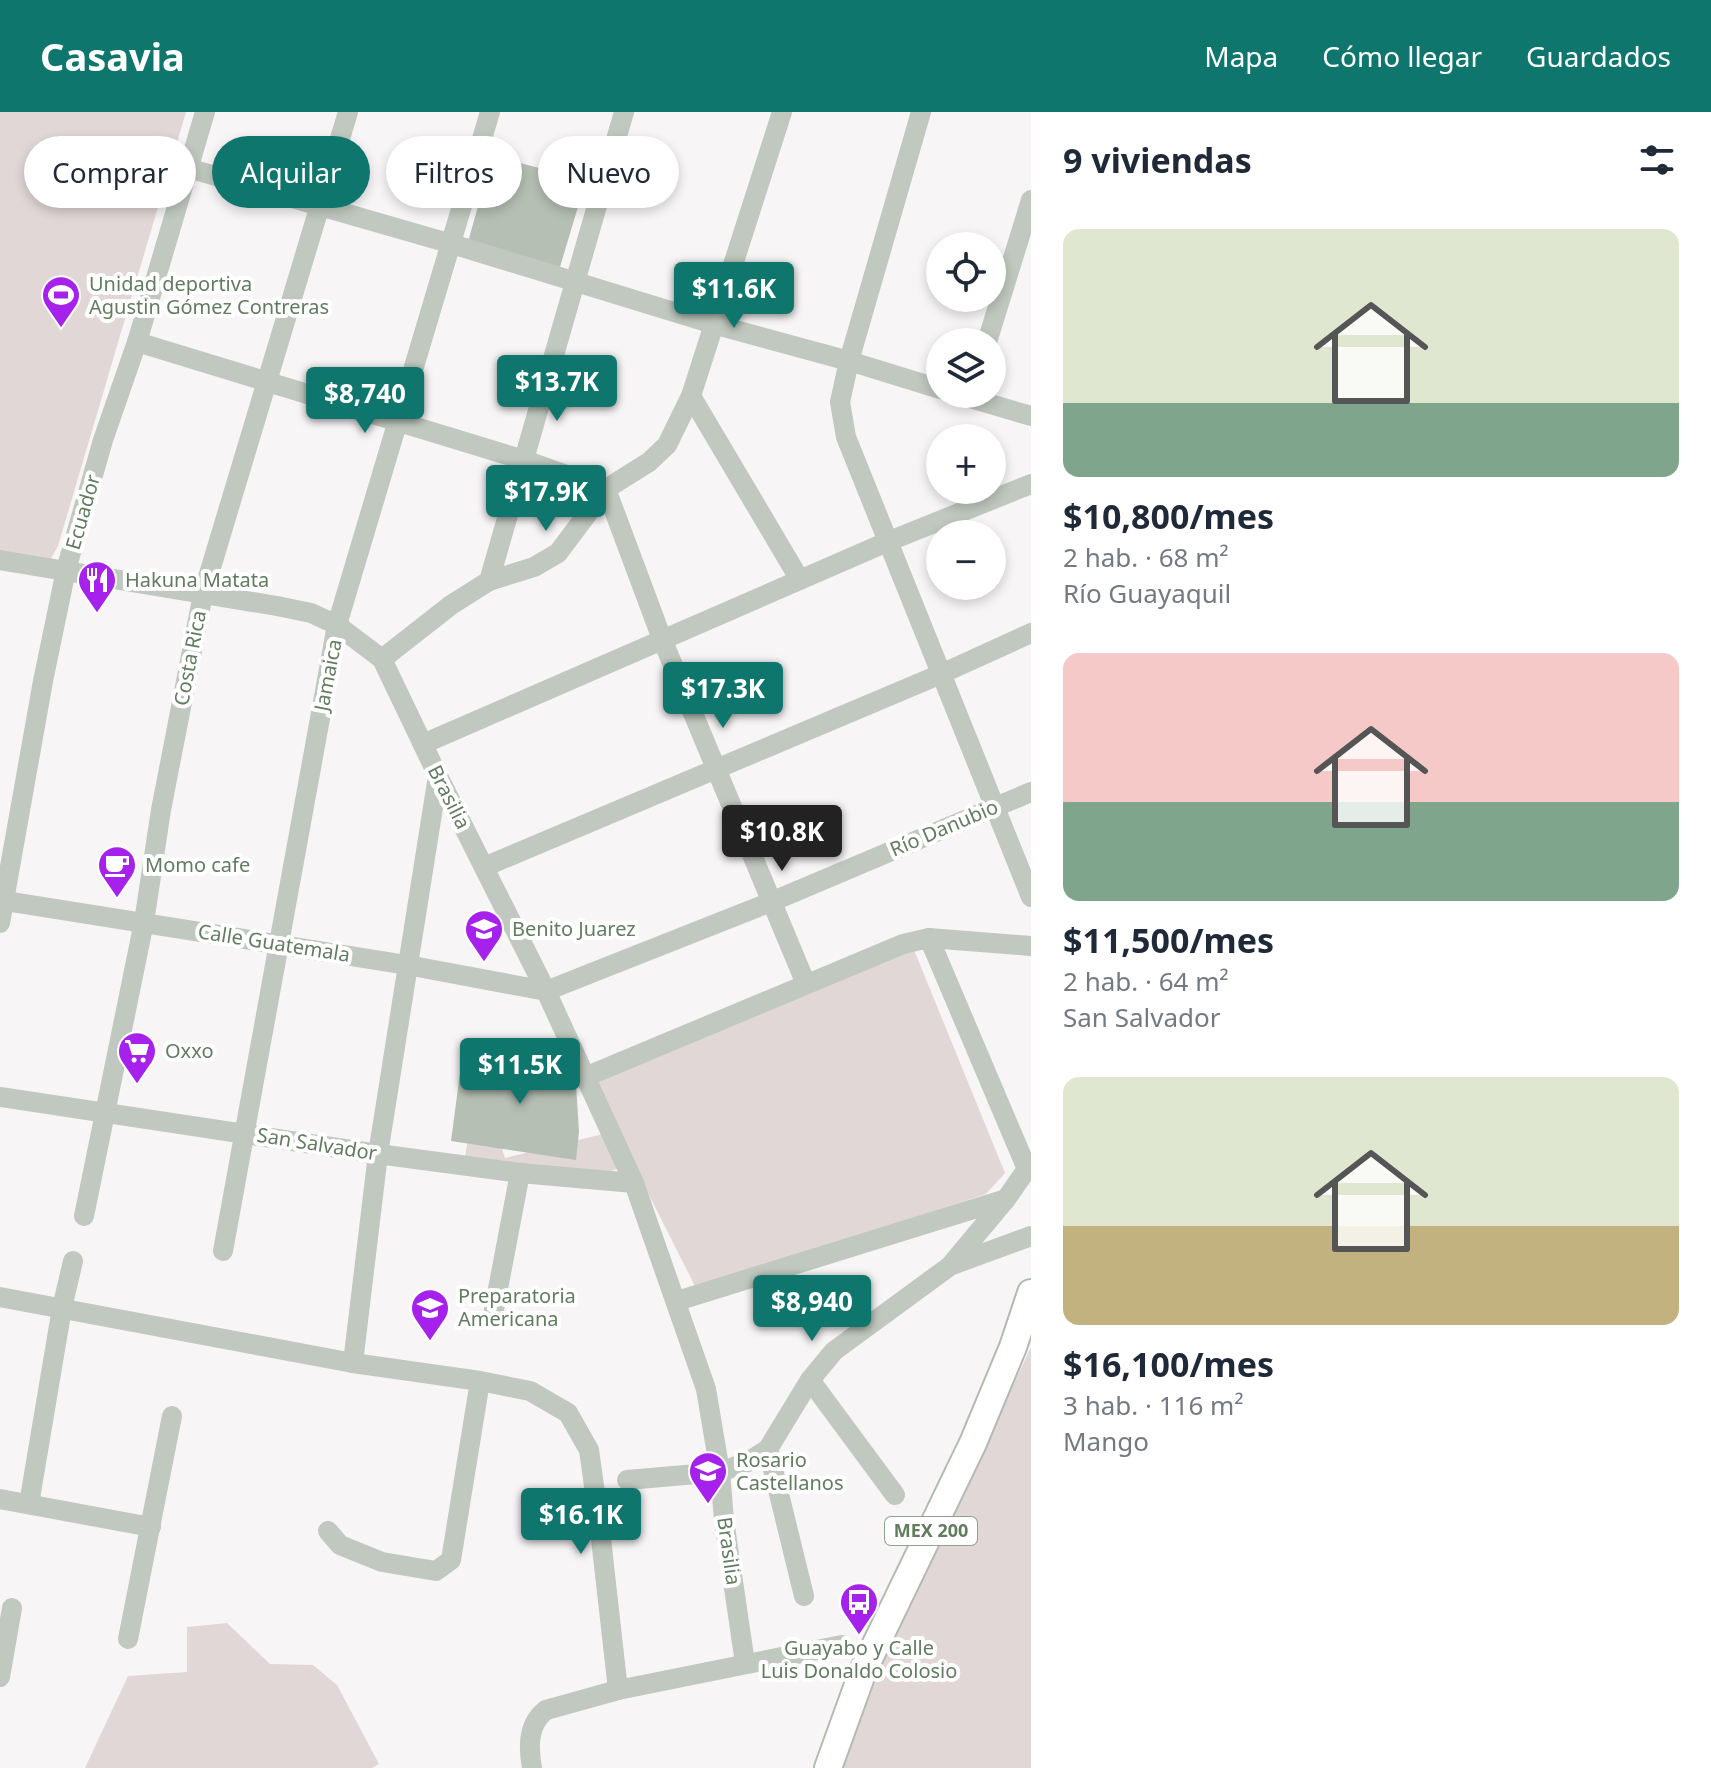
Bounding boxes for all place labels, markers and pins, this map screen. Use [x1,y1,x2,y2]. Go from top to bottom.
pin: $11.6K [669,262,799,330]
place label: Unidad deportiva Agustin Gómez Contreras [89,270,329,320]
sports icon: Unidad deportiva Agustin Gómez Contreras [40,274,82,329]
pin: $13.7K [492,355,622,423]
pin: $8,740 [300,367,430,435]
pin: $17.9K [481,465,611,533]
restaurant icon: Hakuna Matata [76,559,118,614]
place label: Hakuna Matata [125,566,269,593]
pin: $17.3K [658,662,788,730]
pin: $10.8K [717,805,847,873]
cafe icon: Momo cafe [96,844,138,899]
place label: Momo cafe [145,851,250,878]
school or university icon: Benito Juarez [463,908,505,963]
place label: Benito Juarez [512,915,636,942]
supermarket icon: Oxxo [116,1030,158,1085]
place label: Oxxo [165,1037,213,1064]
pin: $11.5K [455,1038,585,1106]
pin: $8,940 [747,1275,877,1343]
place label: Preparatoria Americana [458,1282,576,1332]
school or university icon: Preparatoria Americana [409,1287,451,1342]
place label: Rosario Castellanos [736,1446,844,1496]
school or university icon: Rosario Castellanos [687,1450,729,1505]
pin: $16.1K [516,1488,646,1556]
bus stop icon: Guayabo y Calle Luis Donaldo Colosio [838,1581,880,1636]
place label: Guayabo y Calle Luis Donaldo Colosio [761,1634,957,1684]

